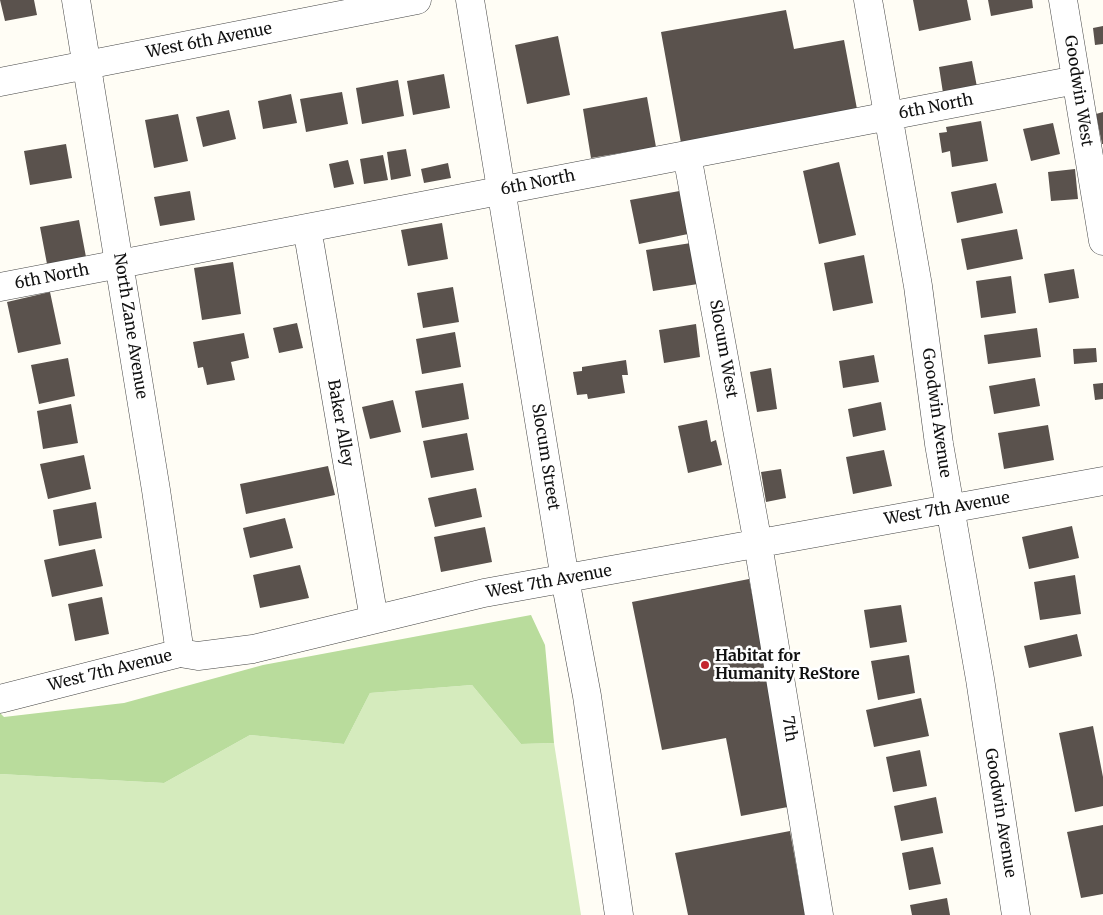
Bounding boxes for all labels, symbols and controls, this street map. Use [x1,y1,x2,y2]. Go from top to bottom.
street label: West 6th Avenue [144,19,274,63]
street label: Goodwin West [1060,34,1096,148]
street label: 6th North [897,90,975,124]
street label: 6th North [499,166,577,200]
street label: North Zane Avenue [109,252,151,400]
street label: 6th North [13,260,91,294]
street label: Slocum West [705,298,741,400]
street label: Goodwin Avenue [917,347,955,479]
street label: Baker Alley [323,378,357,468]
street label: Slocum Street [527,402,563,512]
street label: West 7th Avenue [883,489,1011,529]
street label: West 7th Avenue [485,562,613,602]
street label: West 7th Avenue [46,646,174,696]
place label: Habitat for Humanity ReStore [715,646,860,684]
marker: Habitat for Humanity ReStore [699,659,711,671]
street label: 7th [778,715,800,743]
street label: Goodwin Avenue [980,747,1020,879]

